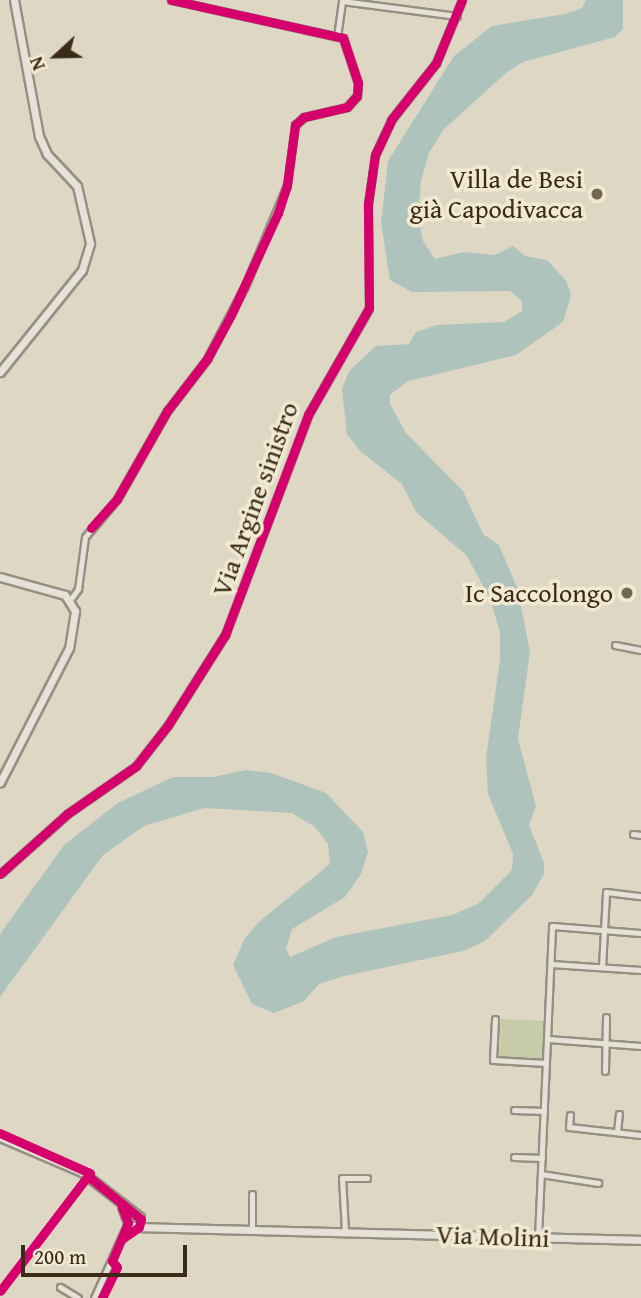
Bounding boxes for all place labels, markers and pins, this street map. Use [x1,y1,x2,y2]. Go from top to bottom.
place label: Villa de Besi già Capodivacca [410,163,583,224]
marker: Villa de Besi già Capodivacca [589,186,605,202]
place label: Ic Saccolongo [465,577,613,609]
marker: Ic Saccolongo [619,585,635,601]

